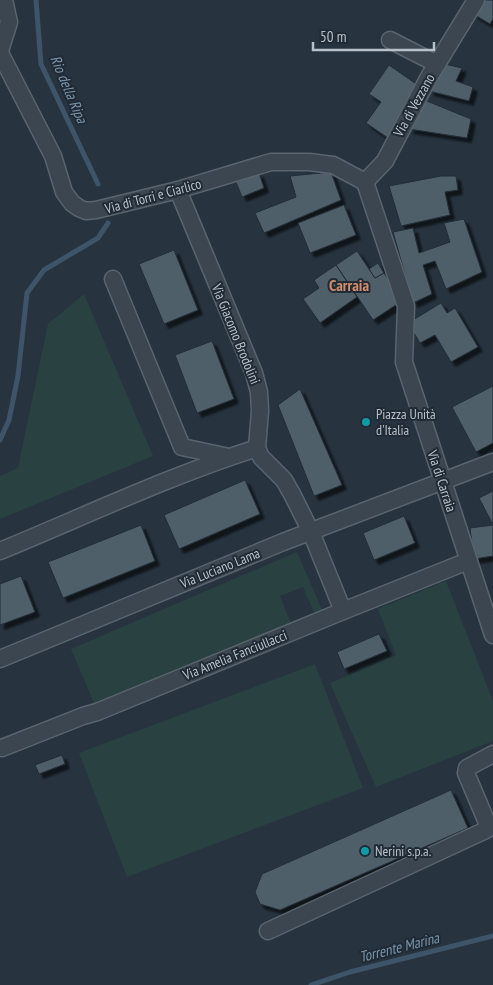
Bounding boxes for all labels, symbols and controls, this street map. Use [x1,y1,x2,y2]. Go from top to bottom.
scale bar [313,20,434,52]
text: 50 m [320,27,346,46]
water label: Rio della Ripa [46,52,92,127]
street label: Via di Vezzano [389,70,439,140]
street label: Via di Torri e Ciarlico [102,174,203,218]
district label: Carraia [329,275,369,295]
street label: Via Giacomo Brodolini [207,280,264,387]
place label: Piazza Unità d'Italia [376,405,436,439]
marker: Piazza Unità d'Italia [360,416,372,428]
street label: Via di Carraia [423,447,460,514]
street label: Via Luciano Lama [177,544,263,593]
street label: Via Amelia Fanciullacci [179,626,290,684]
place label: Nerini s.p.a. [375,842,431,860]
marker: Nerini s.p.a. [359,845,371,857]
water label: Torrente Marina [357,928,442,966]

